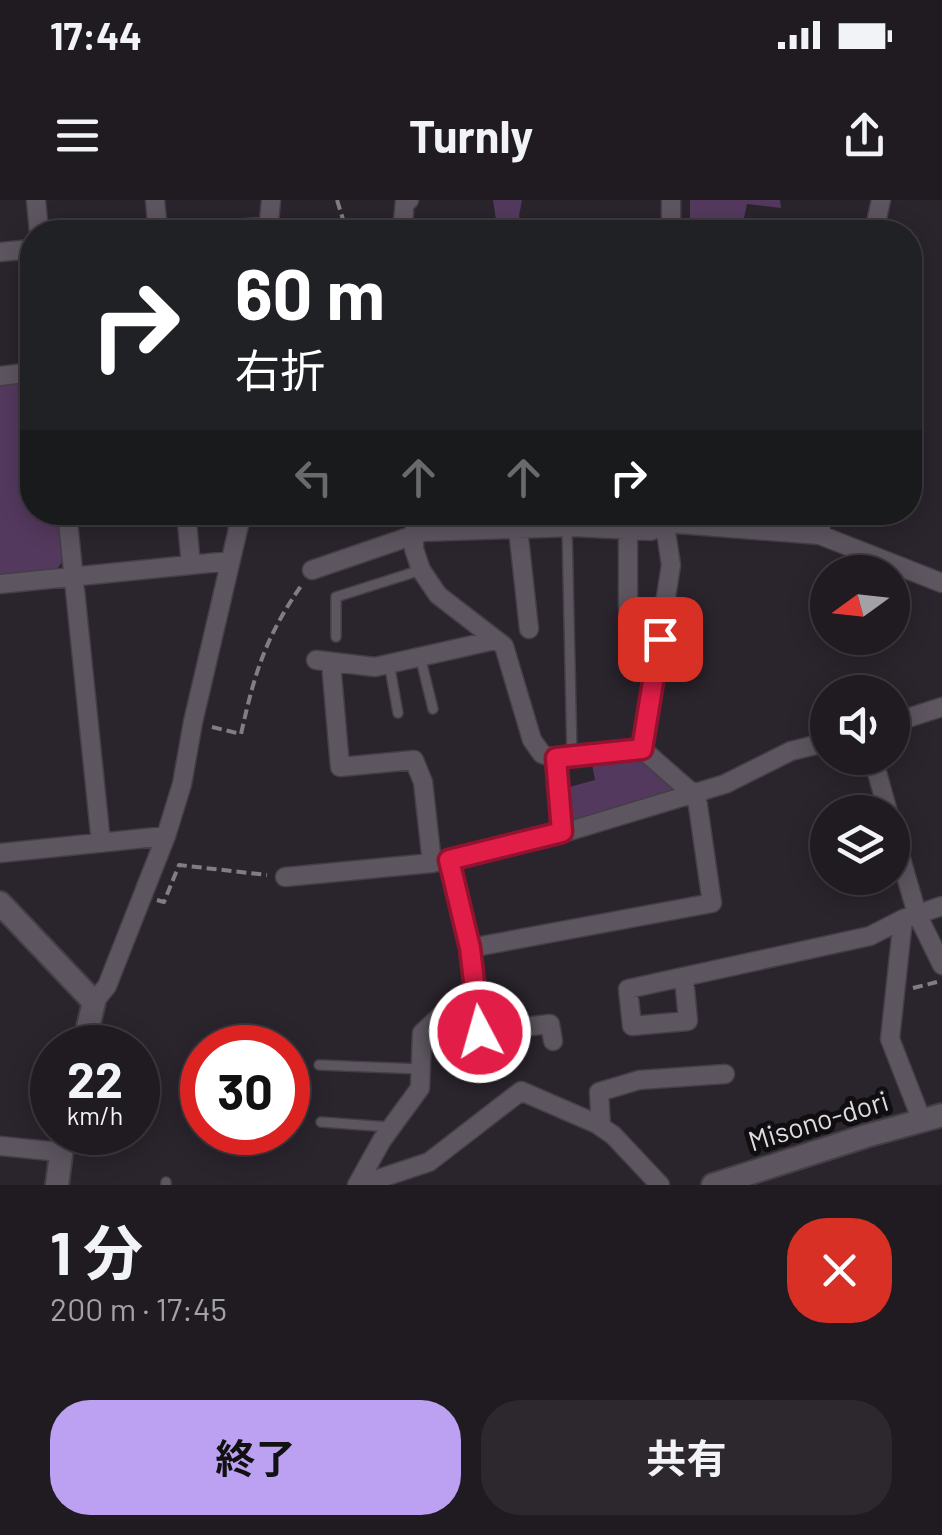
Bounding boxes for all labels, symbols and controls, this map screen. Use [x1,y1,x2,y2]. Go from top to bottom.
text: 17:44 [50,12,142,58]
icon: menu [50,108,105,163]
text: Turnly [409,108,533,162]
icon: share [837,108,892,163]
text: 60 m [235,250,385,334]
icon: right [70,260,200,390]
text: 右折 [235,342,325,396]
icon: left [286,450,341,505]
icon: ahead [391,450,446,505]
icon: ahead [496,450,551,505]
icon: right [601,450,656,505]
north arrow [810,555,910,655]
map controls [810,555,910,895]
pin [618,597,703,682]
icon: arrive [633,612,688,667]
button: sound [810,675,910,775]
button: layers [810,795,910,895]
position arrow [428,980,532,1084]
speed limit sign: 30 [180,1025,310,1155]
text: 22 [67,1048,123,1108]
street label: Misono-dori [744,1083,892,1157]
text: km/h [67,1100,123,1130]
text: 1 分 [50,1215,143,1287]
button: close [787,1218,892,1323]
text: 200 m · 17:45 [50,1289,227,1327]
button: 終了 [50,1400,461,1515]
button: 共有 [481,1400,892,1515]

